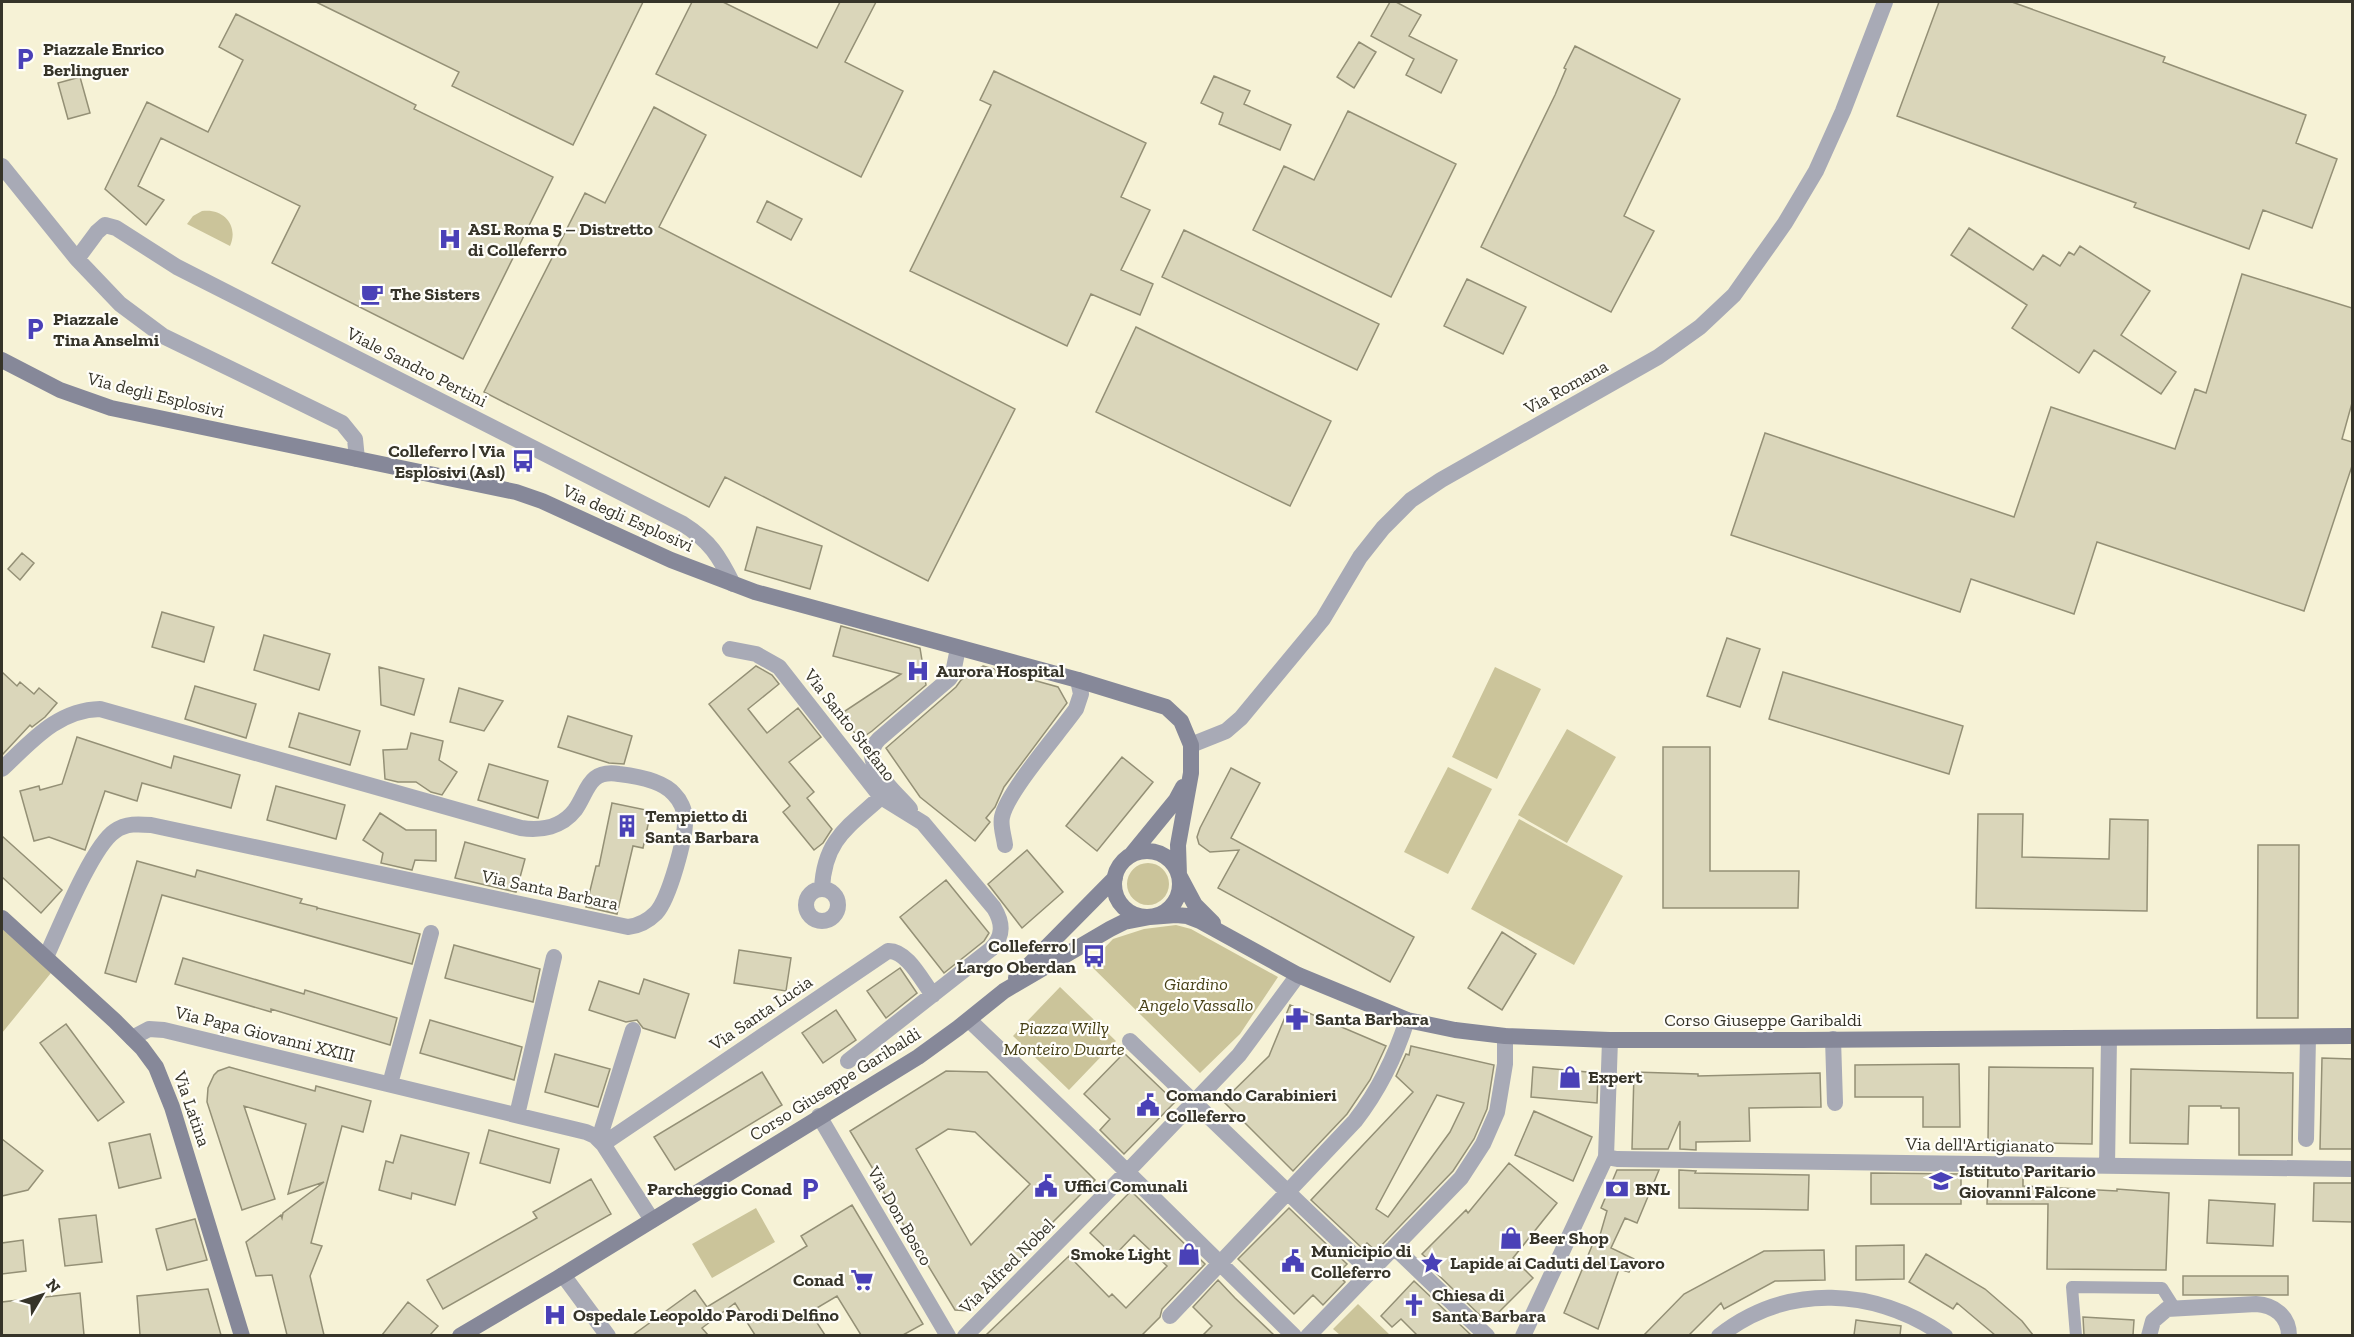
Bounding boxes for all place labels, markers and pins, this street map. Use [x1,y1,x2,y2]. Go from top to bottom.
place label: Piazzale Enrico Berlinguer [43,38,165,81]
parking icon: Piazzale Enrico Berlinguer [12,46,38,72]
place label: ASL Roma 5 – Distretto di Colleferro [468,218,653,261]
hospital icon: ASL Roma 5 – Distretto di Colleferro [437,226,463,252]
cafe icon: The Sisters [359,281,385,307]
place label: The Sisters [390,283,480,305]
place label: Piazzale Tina Anselmi [53,308,160,351]
parking icon: Piazzale Tina Anselmi [22,316,48,342]
place label: Colleferro | Via Esplosivi (Asl) [388,440,505,483]
bus stop icon: Colleferro | Via Esplosivi (Asl) [510,448,536,474]
hospital icon: Aurora Hospital [905,658,931,684]
place label: Aurora Hospital [936,660,1064,682]
place label: Tempietto di Santa Barbara [645,805,759,848]
building icon: Tempietto di Santa Barbara [614,813,640,839]
place label: Colleferro | Largo Oberdan [956,935,1076,978]
bus stop icon: Colleferro | Largo Oberdan [1081,943,1107,969]
pharmacy icon: Santa Barbara [1284,1006,1310,1032]
place label: Santa Barbara [1315,1008,1429,1030]
shop icon: Expert [1557,1064,1583,1090]
place label: Expert [1588,1066,1643,1088]
place label: Comando Carabinieri Colleferro [1166,1084,1337,1127]
public building icon: Comando Carabinieri Colleferro [1135,1092,1161,1118]
place label: Istituto Paritario Giovanni Falcone [1959,1160,2096,1203]
school or university icon: Istituto Paritario Giovanni Falcone [1928,1168,1954,1194]
public building icon: Uffici Comunali [1033,1173,1059,1199]
place label: Uffici Comunali [1064,1175,1188,1197]
parking icon: Parcheggio Conad [797,1176,823,1202]
bank icon: BNL [1604,1176,1630,1202]
place label: Parcheggio Conad [647,1178,793,1200]
place label: BNL [1635,1178,1670,1200]
shop icon: Beer Shop [1498,1225,1524,1251]
place label: Beer Shop [1529,1227,1609,1249]
place label: Municipio di Colleferro [1311,1240,1412,1283]
shop icon: Smoke Light [1176,1241,1202,1267]
place label: Smoke Light [1071,1243,1172,1265]
public building icon: Municipio di Colleferro [1280,1248,1306,1274]
place icon: Lapide ai Caduti del Lavoro [1419,1250,1445,1276]
place label: Lapide ai Caduti del Lavoro [1450,1252,1665,1274]
supermarket icon: Conad [849,1267,875,1293]
place label: Conad [793,1269,845,1291]
place label: Chiesa di Santa Barbara [1432,1284,1546,1327]
church icon: Chiesa di Santa Barbara [1401,1292,1427,1318]
hospital icon: Ospedale Leopoldo Parodi Delfino [542,1302,568,1328]
place label: Ospedale Leopoldo Parodi Delfino [573,1304,840,1326]

